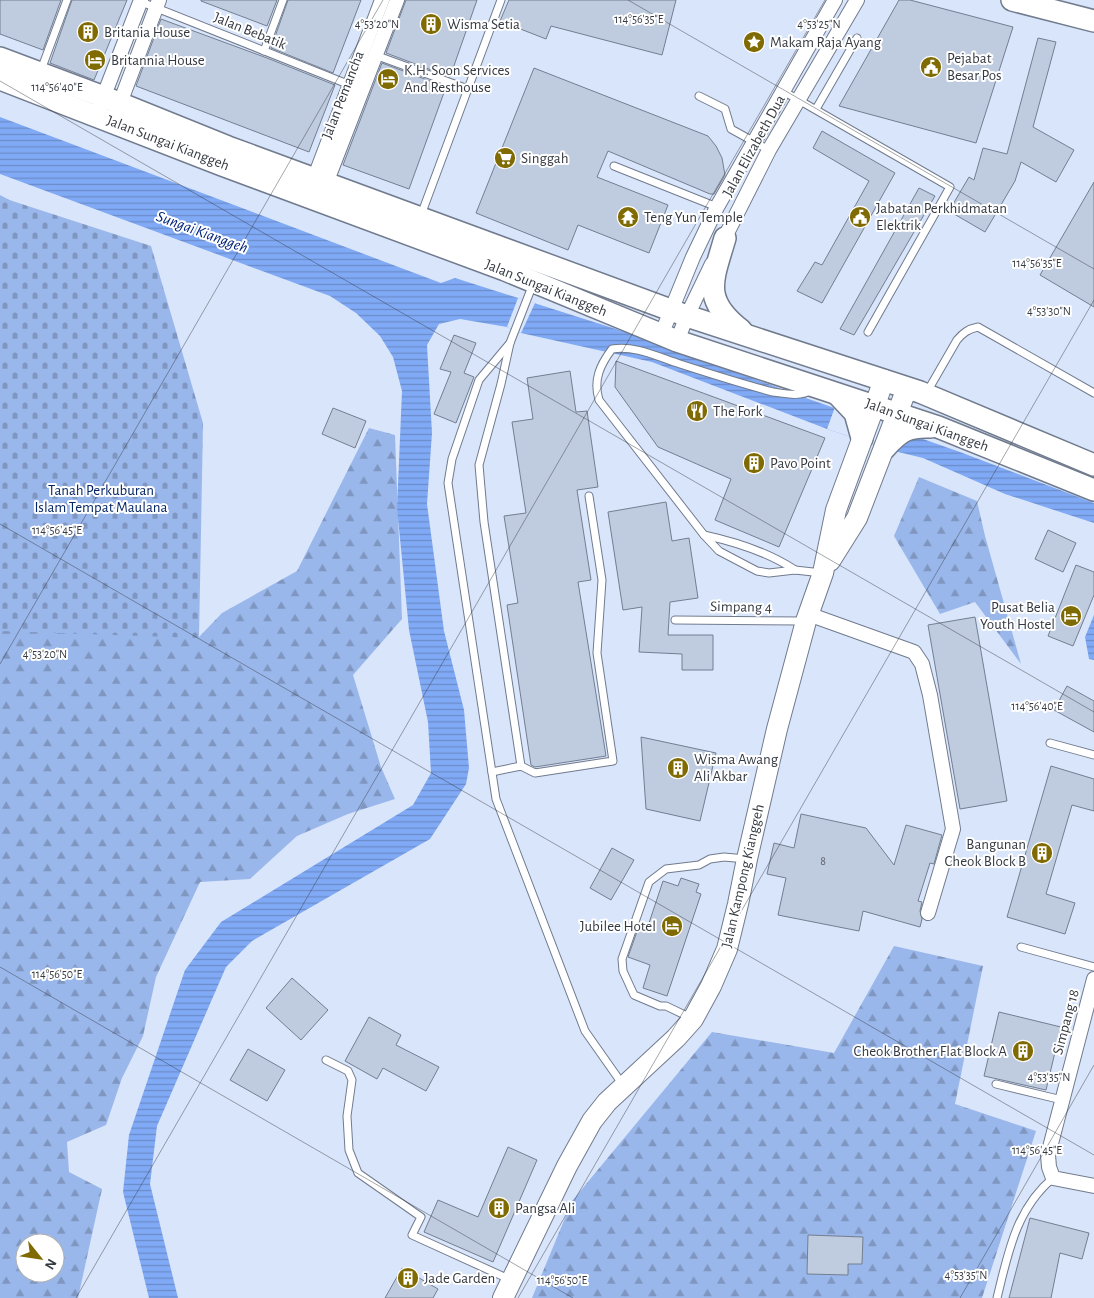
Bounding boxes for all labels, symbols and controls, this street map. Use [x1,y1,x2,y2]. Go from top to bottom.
street label: Jalan Bebatik [212,10,289,52]
building icon: Wisma Setia [419,12,443,36]
text: 114°56'35"E [614,13,664,25]
place label: Wisma Setia [447,17,520,32]
text: 4°53'20"N [355,18,399,30]
text: 4°53'25"N [797,18,841,30]
building icon: Britania House [76,20,100,44]
place label: Britania House [104,25,190,40]
place icon: Makam Raja Ayang [742,30,766,54]
place label: Makam Raja Ayang [770,35,882,50]
hotel icon: Britannia House [83,48,107,72]
street label: Jalan Pemancha [319,49,367,141]
place label: Pejabat Besar Pos [947,51,1002,83]
place label: Britannia House [111,53,205,68]
public building icon: Pejabat Besar Pos [919,55,943,79]
place label: K.H. Soon Services And Resthouse [404,63,510,95]
hotel icon: K.H. Soon Services And Resthouse [376,67,400,91]
text: 114°56'40"E [31,81,83,93]
street label: Jalan Elizabeth Dua [720,93,788,199]
street label: Jalan Sungai Kianggeh [105,113,231,173]
supermarket icon: Singgah [493,146,517,170]
place label: Singgah [521,151,569,166]
place label: Jabatan Perkhidmatan Elektrik [876,201,1007,233]
temple icon: Teng Yun Temple [616,205,640,229]
public building icon: Jabatan Perkhidmatan Elektrik [848,205,872,229]
water label: Sungai Kianggeh [154,208,250,256]
place label: Teng Yun Temple [644,210,743,225]
street label: Jalan Sungai Kianggeh [483,257,609,319]
text: 114°56'35"E [1012,257,1062,269]
text: 4°53'30"N [1027,305,1071,317]
street label: Jalan Sungai Kianggeh [863,396,991,454]
restaurant icon: The Fork [685,399,709,423]
place label: The Fork [713,404,762,419]
building icon: Pavo Point [742,451,766,475]
place label: Pavo Point [770,456,831,471]
park label: Tanah Perkuburan Islam Tempat Maulana [35,483,167,515]
text: 114°56'45"E [32,524,82,536]
street label: Simpang 4 [710,599,772,615]
place label: Pusat Belia Youth Hostel [980,600,1055,632]
hotel icon: Pusat Belia Youth Hostel [1059,604,1083,628]
text: 4°53'20"N [23,648,67,660]
text: 114°56'40"E [1011,700,1063,712]
place label: Wisma Awang Ali Akbar [694,752,779,784]
building icon: Wisma Awang Ali Akbar [666,756,690,780]
street label: Jalan Kampong Kianggeh [719,803,767,949]
place label: Bangunan Cheok Block B [945,837,1026,869]
building icon: Bangunan Cheok Block B [1030,841,1054,865]
house number: 8 [820,855,826,867]
hotel icon: Jubilee Hotel [660,914,684,938]
place label: Jubilee Hotel [580,919,656,934]
text: 114°56'50"E [32,968,83,980]
street label: Simpang 18 [1050,988,1082,1056]
building icon: Cheok Brother Flat Block A [1011,1039,1035,1063]
place label: Cheok Brother Flat Block A [854,1044,1007,1059]
text: 4°53'35"N [1028,1071,1070,1083]
text: 114°56'45"E [1012,1144,1062,1156]
building icon: Pangsa Ali [487,1196,511,1220]
place label: Pangsa Ali [515,1201,575,1216]
north arrow [15,1233,65,1283]
text: N [42,1256,59,1272]
building icon: Jade Garden [396,1266,420,1290]
text: 4°53'35"N [945,1269,987,1281]
place label: Jade Garden [424,1271,495,1286]
text: 114°56'50"E [537,1274,588,1286]

